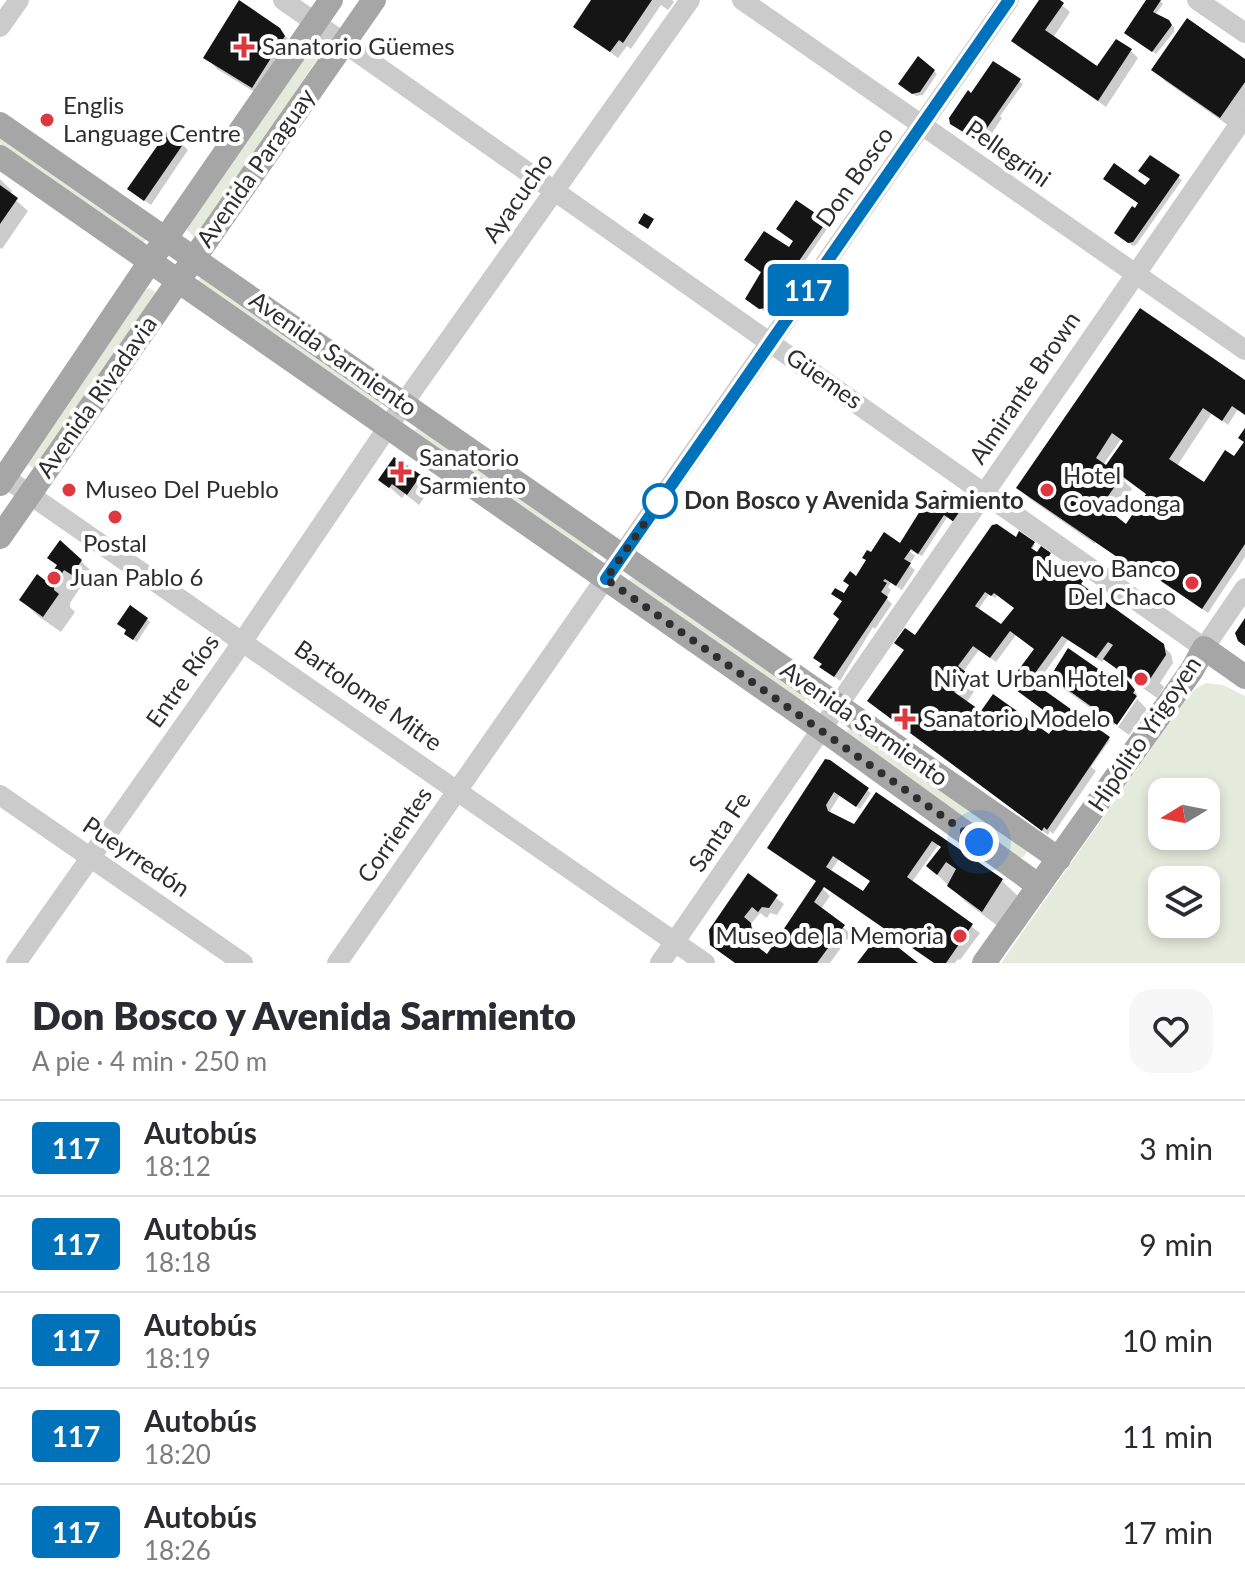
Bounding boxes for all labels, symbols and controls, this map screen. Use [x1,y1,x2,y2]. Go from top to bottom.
place label: Sanatorio Güemes [262,31,455,60]
marker: Sanatorio Güemes [233,36,255,58]
street label: Avenida Paraguay [189,82,321,252]
place label: Englis Language Centre [63,90,241,147]
marker: Englis Language Centre [38,111,56,129]
street label: Pellegrini [961,113,1057,192]
street label: Don Bosco [809,121,899,232]
street label: Ayacucho [475,147,558,247]
line badge: 117 [762,264,854,316]
text: 117 [784,273,832,307]
street label: Avenida Sarmiento [245,284,423,421]
street label: Almirante Brown [962,305,1085,469]
street label: Avenida Rivadavia [29,310,162,482]
street label: Güemes [781,341,868,414]
place label: Sanatorio Sarmiento [419,442,526,499]
place label: Hotel Covadonga [1063,460,1181,517]
marker: Sanatorio Sarmiento [390,461,412,483]
place label: Museo Del Pueblo [85,474,279,503]
marker: Museo Del Pueblo [60,481,78,499]
marker: Hotel Covadonga [1038,481,1056,499]
marker: Don Bosco y Avenida Sarmiento [643,484,677,518]
place label: Don Bosco y Avenida Sarmiento [684,485,1024,514]
marker: Postal [106,508,124,526]
place label: Postal [83,528,147,557]
place label: Nuevo Banco Del Chaco [1035,553,1176,610]
place label: Juan Pablo 6 [70,562,203,591]
marker: Juan Pablo 6 [45,569,63,587]
marker: Nuevo Banco Del Chaco [1183,574,1201,592]
street label: Entre Ríos [139,628,224,732]
street label: Bartolomé Mitre [290,633,448,756]
street label: Hipólito Yrigoyen [1081,650,1206,816]
street label: Avenida Sarmiento [776,654,954,791]
place label: Niyat Urban Hotel [933,663,1125,692]
marker: Niyat Urban Hotel [1132,670,1150,688]
place label: Sanatorio Modelo [923,703,1110,732]
marker: Sanatorio Modelo [894,708,916,730]
north arrow [1148,778,1220,850]
map controls [1148,778,1220,938]
street label: Corrientes [350,781,437,888]
street label: Santa Fe [682,786,756,877]
street label: Pueyrredón [78,809,196,902]
your location [959,822,999,862]
button: layers [1148,866,1220,938]
place label: Museo de la Memoria [715,920,944,949]
marker: Museo de la Memoria [951,927,969,945]
button: heart [1129,989,1213,1073]
text: Don Bosco y Avenida Sarmiento [32,992,576,1038]
text: A pie · 4 min · 250 m [32,1045,267,1077]
text: Autobús [144,1114,257,1150]
text: 3 min [1139,1130,1213,1166]
text: 117 [52,1131,100,1165]
text: 18:12 [144,1150,211,1182]
text: Autobús [144,1210,257,1246]
text: 9 min [1139,1226,1213,1262]
text: 117 [52,1227,100,1261]
text: 18:18 [144,1246,211,1278]
text: Autobús [144,1306,257,1342]
text: 10 min [1122,1322,1213,1358]
text: 117 [52,1323,100,1357]
text: 18:19 [144,1342,211,1374]
text: Autobús [144,1402,257,1438]
text: 11 min [1122,1418,1213,1454]
text: 117 [52,1419,100,1453]
text: 18:20 [144,1438,211,1470]
text: Autobús [144,1498,257,1534]
text: 17 min [1122,1514,1213,1550]
text: 117 [52,1515,100,1549]
text: 18:26 [144,1534,211,1566]

